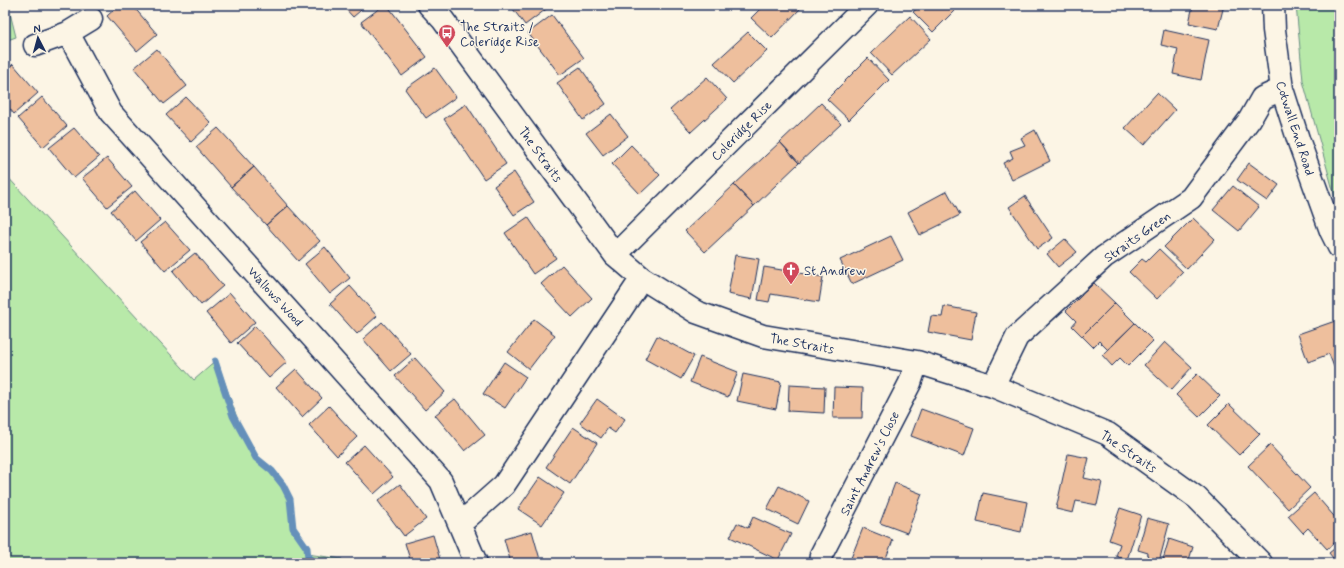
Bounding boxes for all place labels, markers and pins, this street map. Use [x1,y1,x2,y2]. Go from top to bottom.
place label: The Straits / Coleridge Rise [460,19,539,53]
bus stop icon: The Straits / Coleridge Rise [437,23,457,48]
church icon: St Andrew [781,260,801,285]
place label: St Andrew [804,263,866,280]

